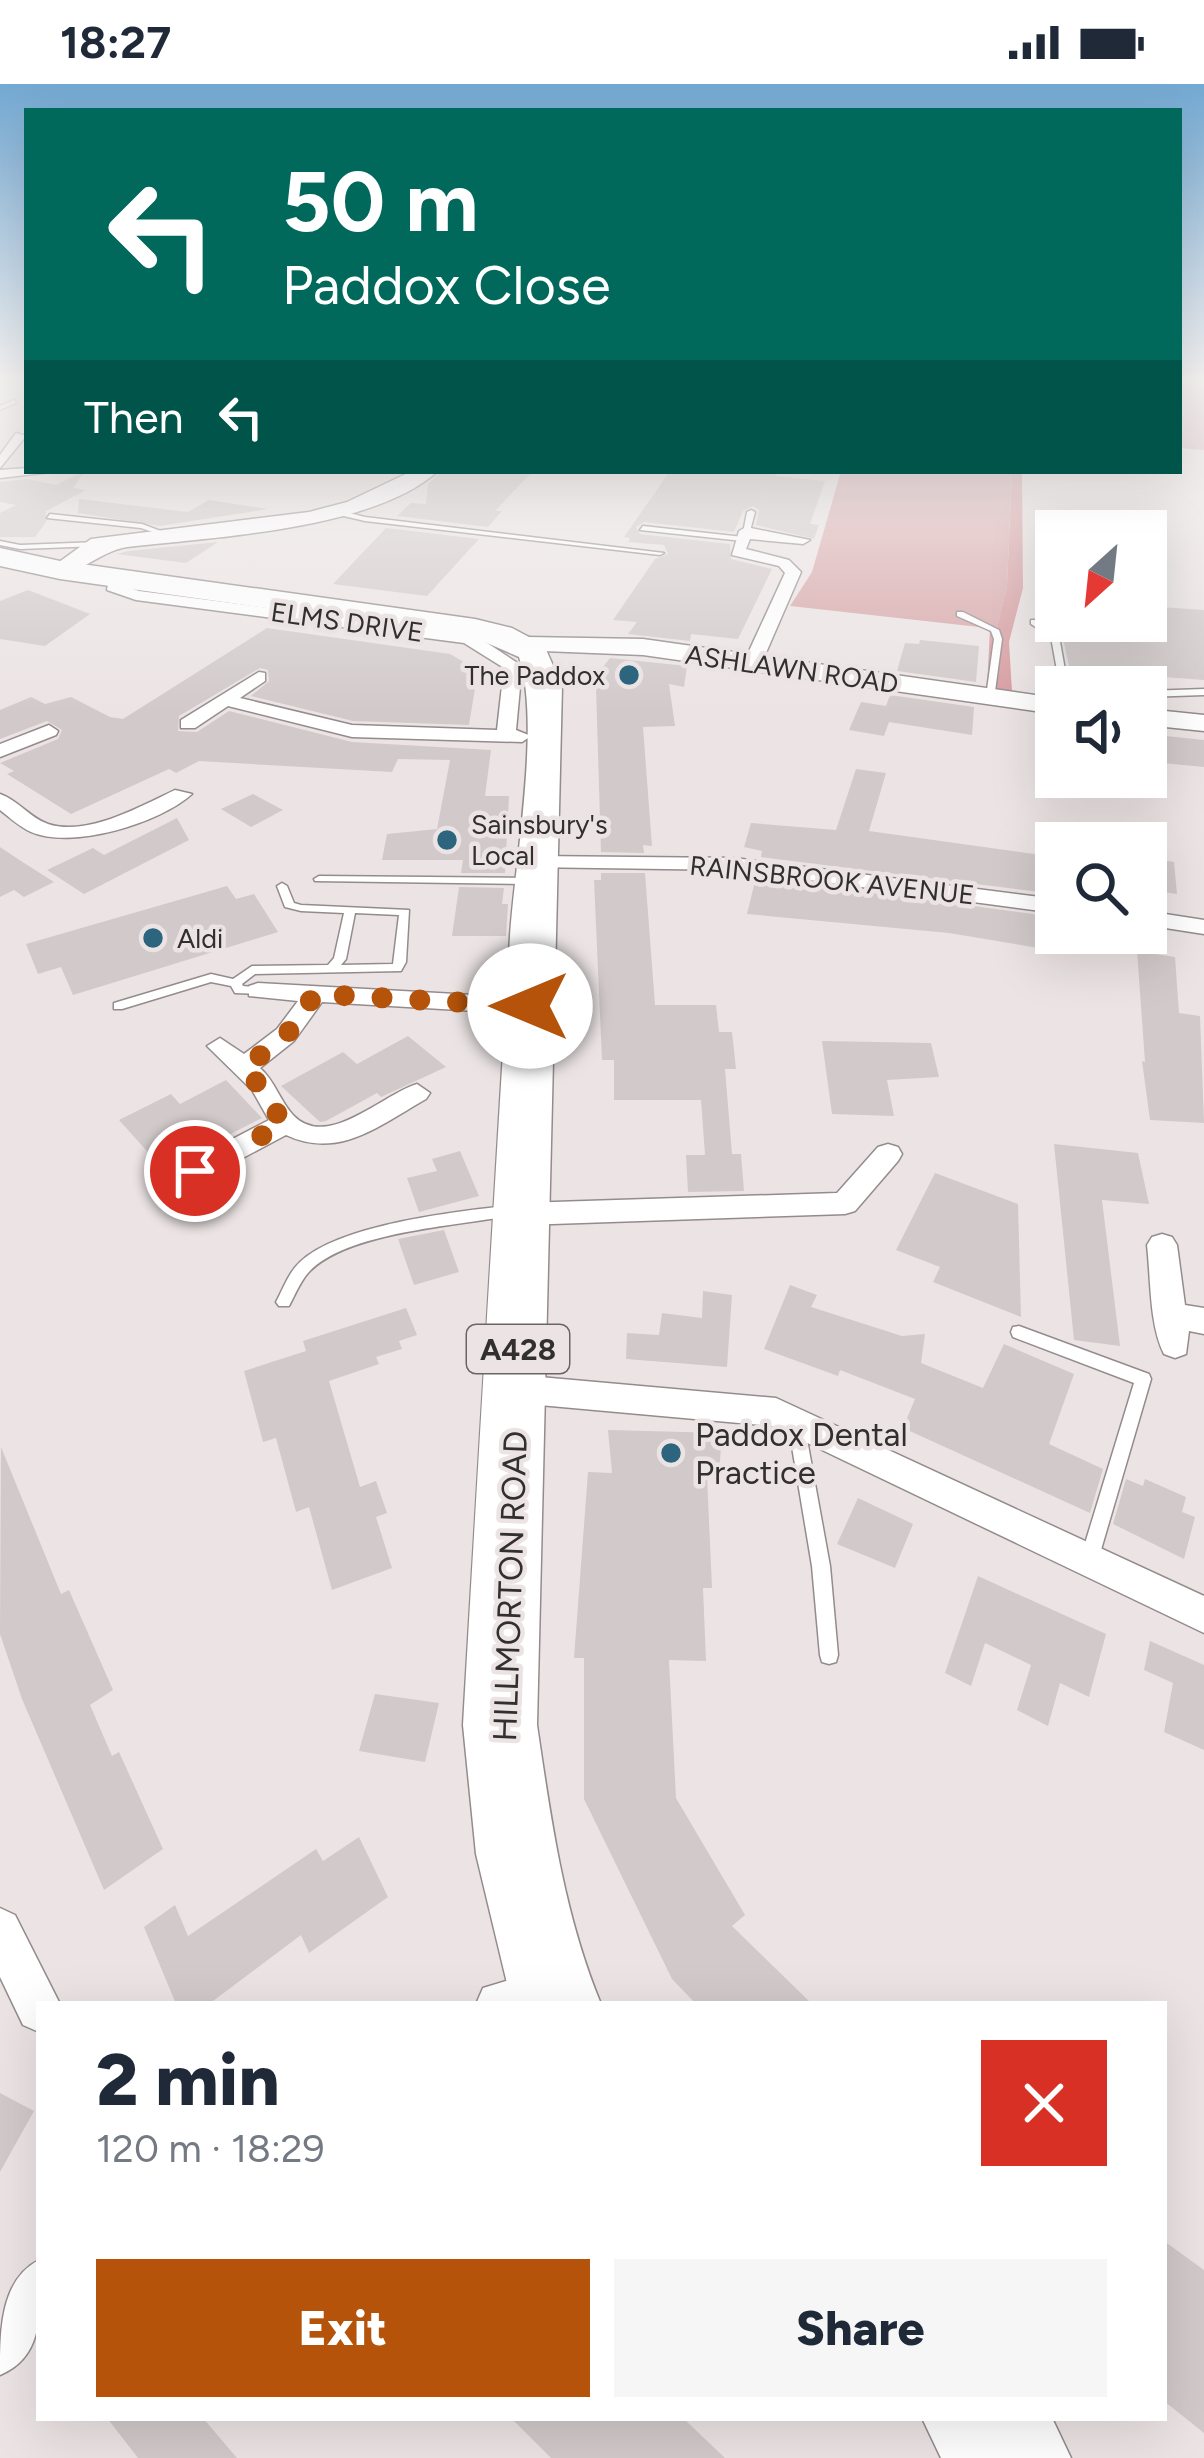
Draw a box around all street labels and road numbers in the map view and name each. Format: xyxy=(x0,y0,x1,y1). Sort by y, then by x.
street label: ELMS DRIVE xyxy=(269,595,425,649)
street label: ASHLAWN ROAD xyxy=(683,638,901,700)
street label: RAINSBROOK AVENUE xyxy=(688,849,976,911)
road number: A428 xyxy=(467,1325,569,1373)
street label: HILLMORTON ROAD xyxy=(485,1430,535,1742)

